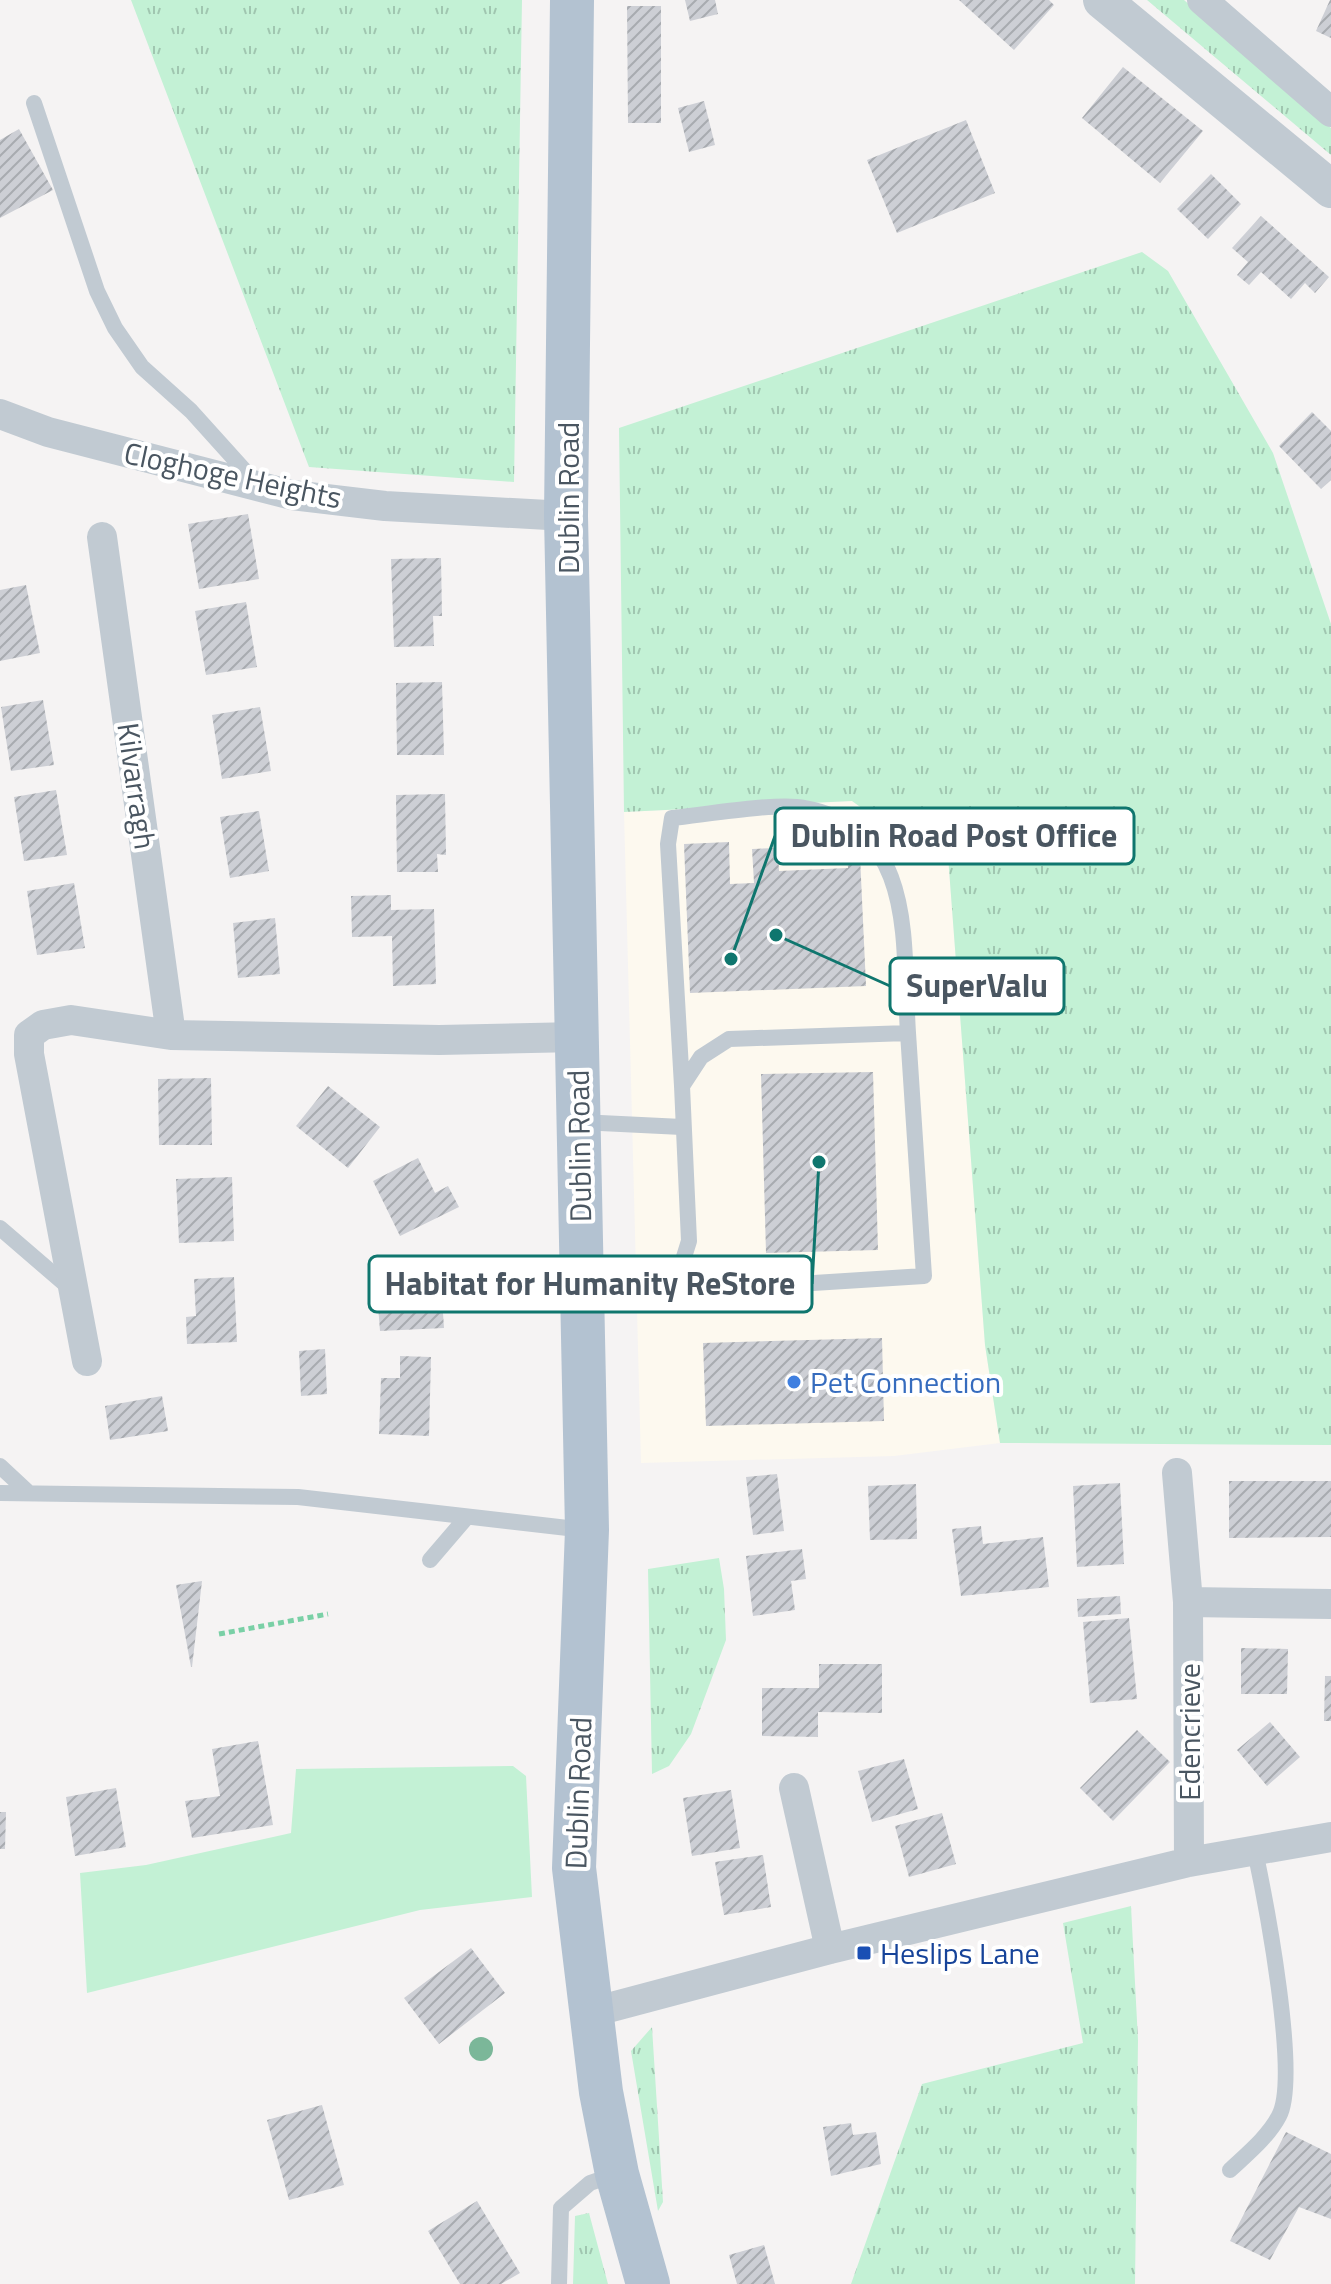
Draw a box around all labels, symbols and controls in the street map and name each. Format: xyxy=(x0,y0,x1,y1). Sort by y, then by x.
street label: Dublin Road xyxy=(545,422,591,574)
street label: Cloghoge Heights xyxy=(120,429,346,521)
street label: Kilvarragh xyxy=(105,720,169,852)
callout: Dublin Road Post Office xyxy=(775,808,1134,864)
text: Dublin Road Post Office xyxy=(791,811,1117,859)
callout: SuperValu xyxy=(890,958,1064,1014)
text: SuperValu xyxy=(906,961,1048,1009)
street label: Dublin Road xyxy=(555,1069,603,1223)
callout: Habitat for Humanity ReStore xyxy=(369,1256,812,1312)
text: Habitat for Humanity ReStore xyxy=(385,1259,795,1307)
place label: Pet Connection xyxy=(810,1359,1001,1405)
marker: Pet Connection xyxy=(785,1373,803,1391)
street label: Edencrieve xyxy=(1166,1663,1212,1801)
street label: Dublin Road xyxy=(552,1716,604,1870)
place label: Heslips Lane xyxy=(880,1930,1040,1976)
marker: Heslips Lane xyxy=(855,1944,873,1962)

